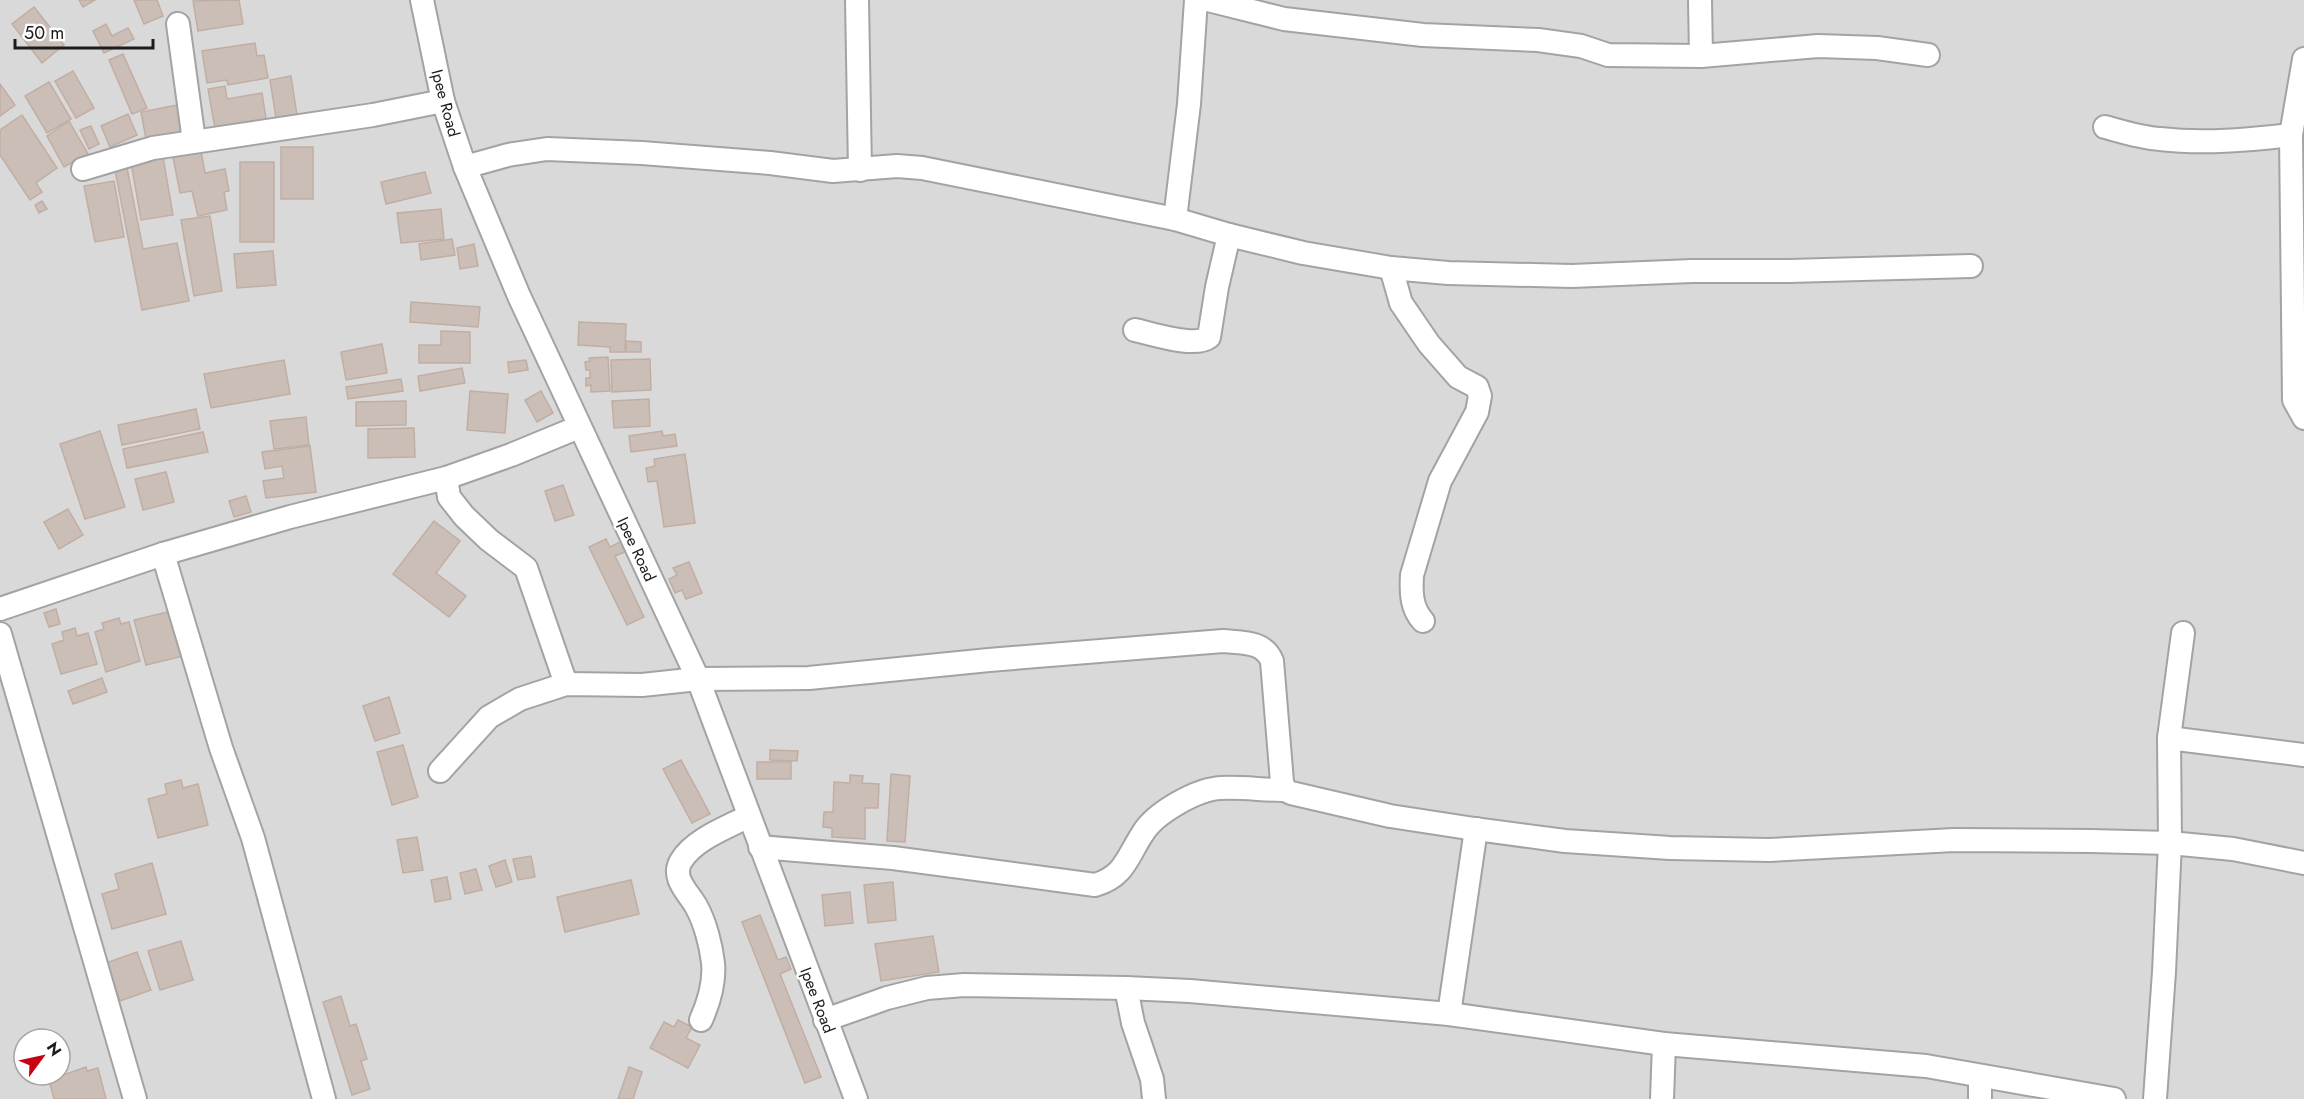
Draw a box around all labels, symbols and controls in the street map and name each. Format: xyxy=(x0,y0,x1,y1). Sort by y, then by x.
scale bar xyxy=(15,12,153,50)
text: 50 m xyxy=(24,20,64,46)
street label: Ipee Road xyxy=(425,67,466,139)
street label: Ipee Road xyxy=(612,513,662,585)
street label: Ipee Road xyxy=(794,964,841,1036)
north arrow xyxy=(12,1027,72,1087)
text: N xyxy=(41,1038,67,1061)

